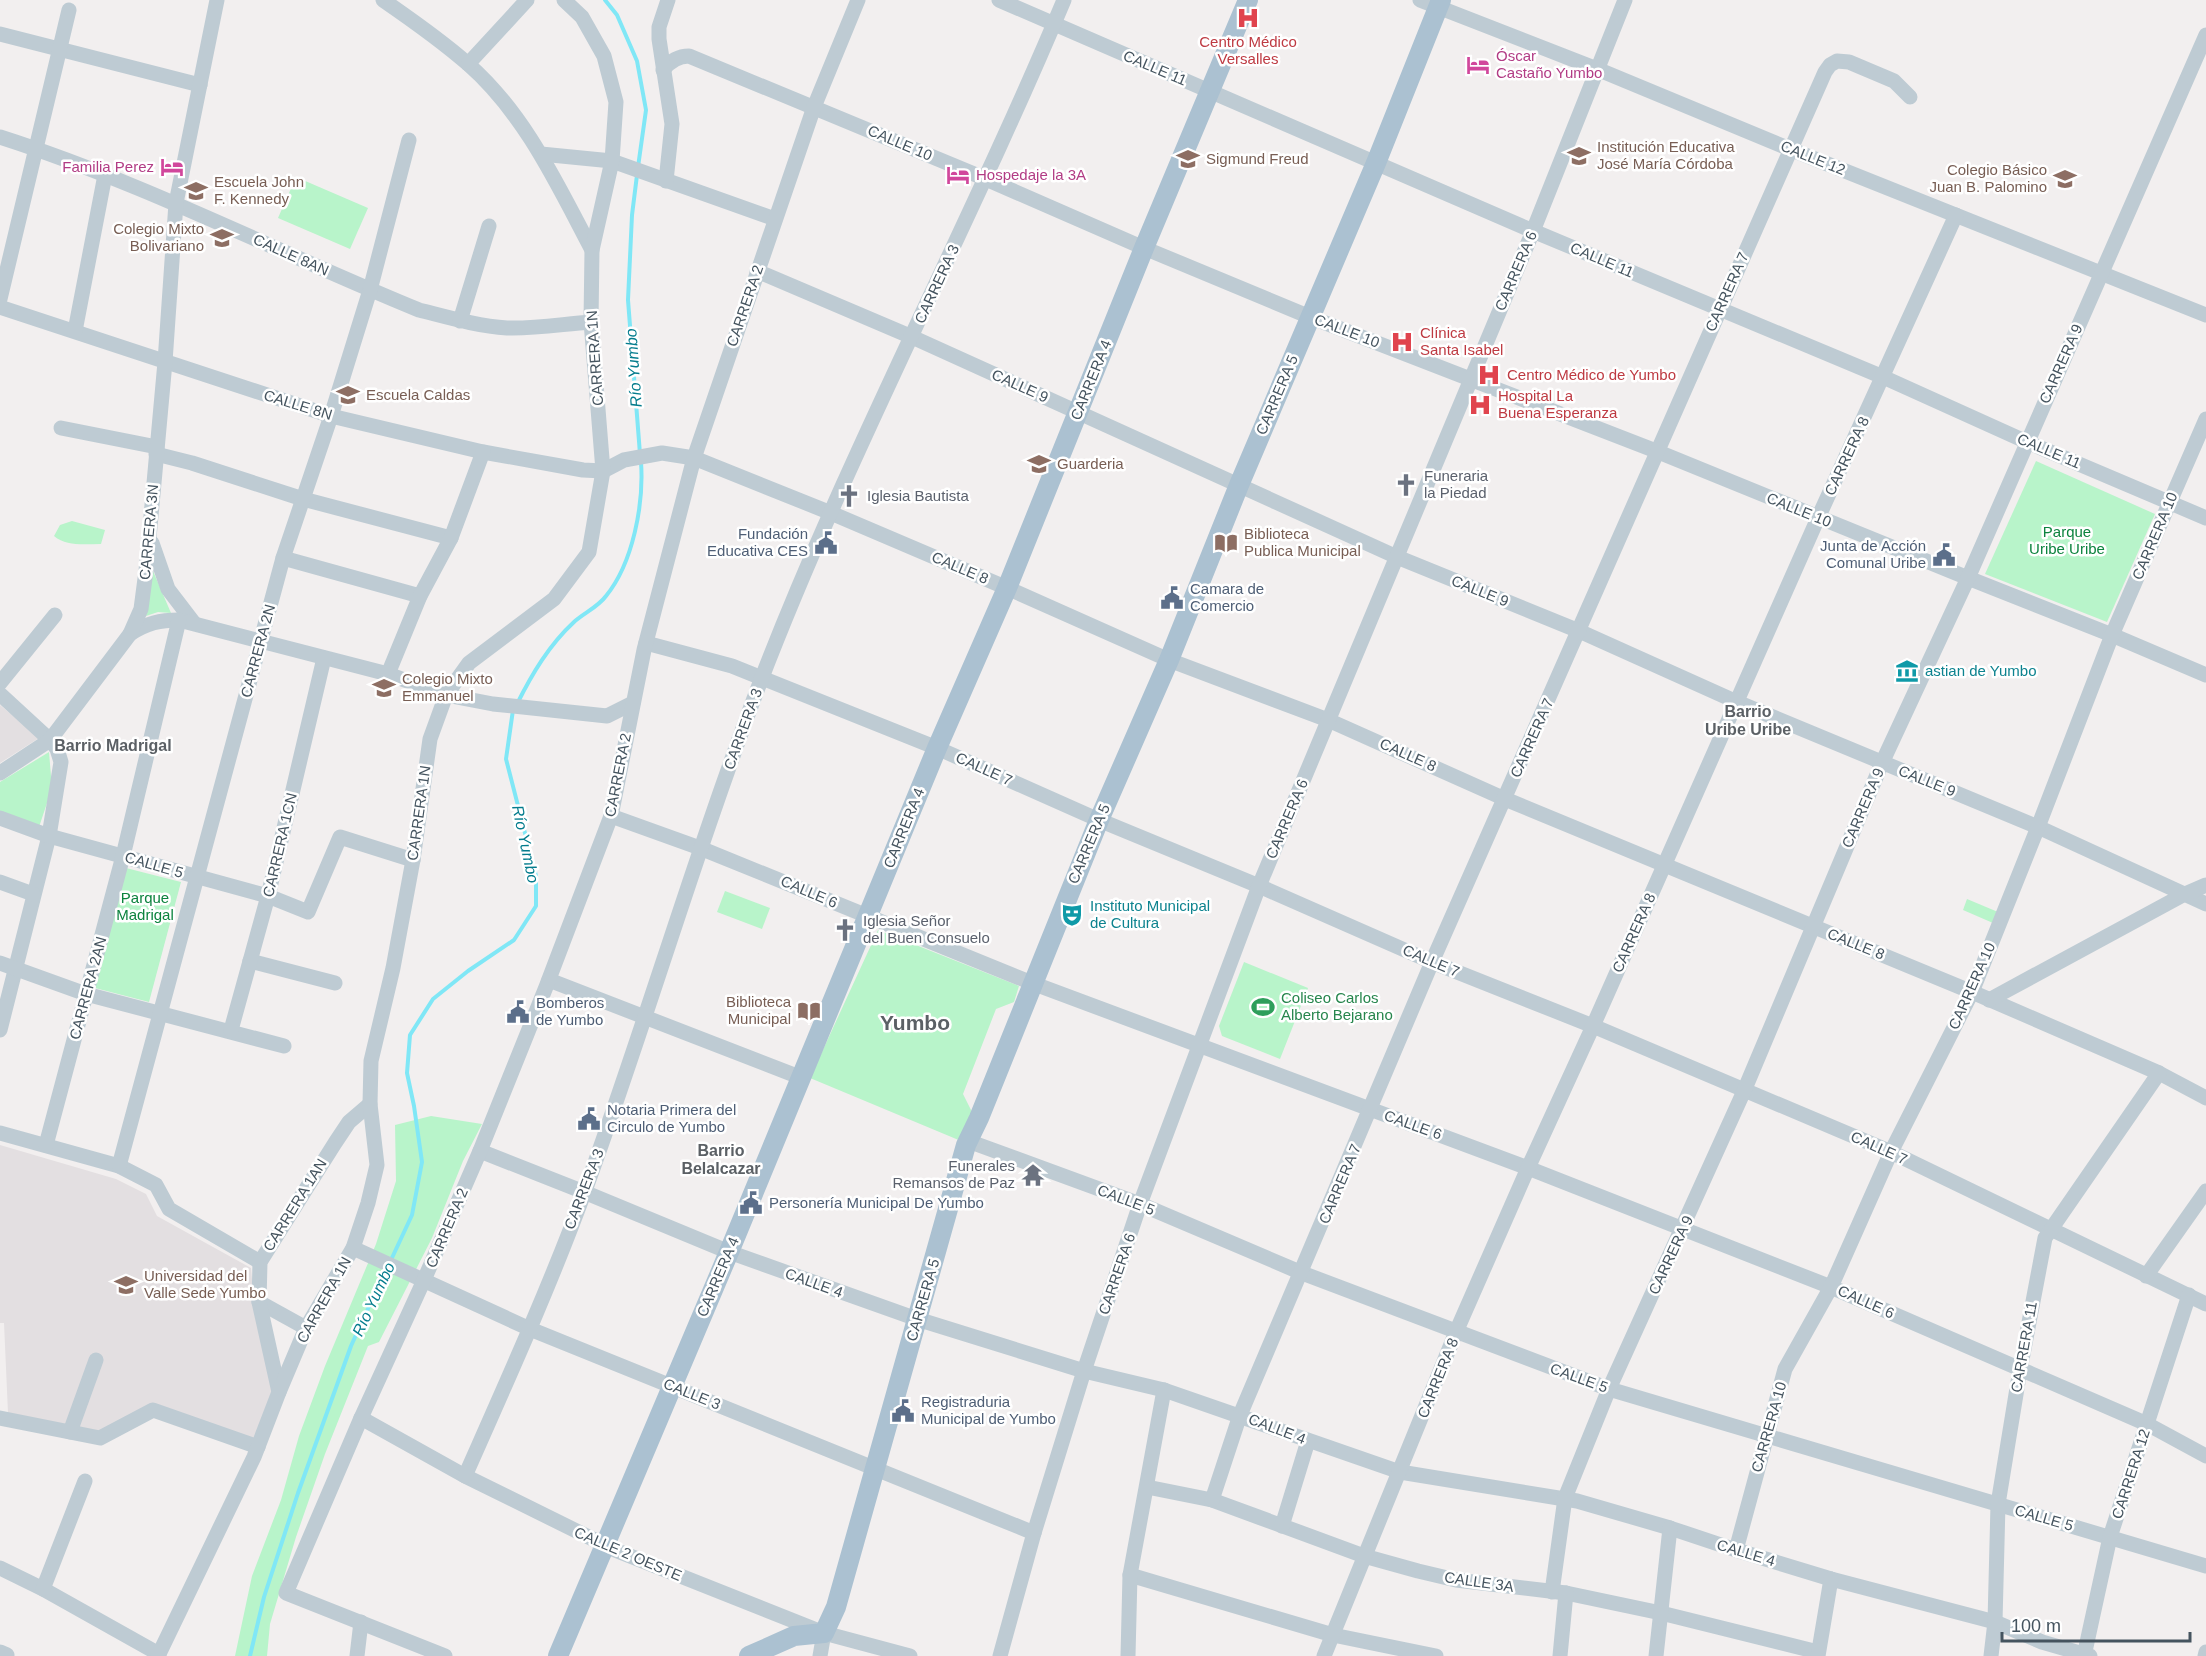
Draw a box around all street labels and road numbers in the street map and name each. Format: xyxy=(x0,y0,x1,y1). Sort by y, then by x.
street label: CALLE 11 xyxy=(1121,47,1189,89)
street label: CALLE 10 xyxy=(865,121,935,164)
street label: CALLE 12 xyxy=(1778,137,1848,178)
street label: CARRERA 6 xyxy=(1491,228,1540,313)
street label: CALLE 8AN xyxy=(251,230,332,279)
street label: CALLE 11 xyxy=(1568,239,1636,281)
street label: CARRERA 3 xyxy=(911,242,962,326)
street label: CARRERA 7 xyxy=(1701,249,1752,334)
street label: CARRERA 2 xyxy=(723,263,766,349)
street label: CARRERA 1N xyxy=(583,310,606,406)
street label: CALLE 10 xyxy=(1312,310,1382,351)
street label: CARRERA 9 xyxy=(2035,321,2086,406)
street label: CARRERA 4 xyxy=(1067,337,1114,422)
street label: CARRERA 5 xyxy=(1252,352,1301,437)
street label: CALLE 9 xyxy=(989,366,1051,406)
street label: CALLE 8N xyxy=(262,386,335,423)
street label: CARRERA 8 xyxy=(1821,414,1872,498)
street label: CALLE 11 xyxy=(2015,430,2083,472)
street label: CARRERA 3N xyxy=(136,483,161,580)
street label: CALLE 10 xyxy=(1764,489,1834,530)
street label: CARRERA 10 xyxy=(2128,490,2181,582)
street label: CALLE 8 xyxy=(929,548,991,587)
street label: CALLE 9 xyxy=(1449,571,1511,610)
street label: CARRERA 2N xyxy=(237,602,278,699)
street label: CARRERA 3 xyxy=(720,686,765,772)
street label: CARRERA 7 xyxy=(1506,695,1557,780)
street label: CARRERA 2 xyxy=(601,732,634,818)
street label: CALLE 8 xyxy=(1377,735,1439,775)
street label: CALLE 7 xyxy=(953,749,1015,789)
street label: CALLE 9 xyxy=(1896,761,1958,800)
street label: CARRERA 1N xyxy=(403,764,434,862)
street label: CARRERA 9 xyxy=(1838,765,1887,850)
street label: CARRERA 6 xyxy=(1262,776,1311,861)
street label: CARRERA 4 xyxy=(880,785,927,870)
street label: CARRERA 1CN xyxy=(259,791,300,899)
street label: CARRERA 5 xyxy=(1064,801,1113,886)
street label: CALLE 5 xyxy=(123,848,185,881)
street label: CALLE 6 xyxy=(778,872,840,911)
street label: CARRERA 8 xyxy=(1608,890,1659,975)
street label: CALLE 8 xyxy=(1825,924,1887,963)
street label: CARRERA 2AN xyxy=(66,935,109,1041)
street label: CARRERA 10 xyxy=(1945,940,1998,1032)
street label: CALLE 7 xyxy=(1400,941,1462,980)
street label: CALLE 6 xyxy=(1382,1106,1444,1143)
street label: CALLE 7 xyxy=(1848,1128,1910,1168)
street label: CARRERA 7 xyxy=(1315,1141,1364,1226)
street label: CARRERA 3 xyxy=(560,1146,607,1232)
street label: CARRERA 1AN xyxy=(259,1155,330,1254)
street label: CALLE 5 xyxy=(1095,1181,1157,1218)
street label: CARRERA 2 xyxy=(422,1185,471,1270)
street label: CARRERA 9 xyxy=(1645,1213,1696,1297)
street label: CARRERA 6 xyxy=(1095,1231,1138,1317)
street label: CARRERA 4 xyxy=(693,1234,742,1319)
street label: CARRERA 1N xyxy=(293,1254,354,1346)
street label: CARRERA 5 xyxy=(903,1257,942,1343)
street label: CALLE 4 xyxy=(783,1264,845,1301)
street label: CALLE 6 xyxy=(1835,1282,1897,1322)
street label: CARRERA 11 xyxy=(2007,1300,2040,1394)
street label: CARRERA 8 xyxy=(1414,1335,1461,1420)
street label: CALLE 5 xyxy=(1548,1359,1610,1396)
street label: CALLE 3 xyxy=(661,1374,723,1413)
street label: CARRERA 10 xyxy=(1747,1380,1790,1474)
street label: CALLE 4 xyxy=(1246,1410,1308,1447)
street label: CARRERA 12 xyxy=(2108,1427,2153,1521)
street label: CALLE 5 xyxy=(2013,1501,2075,1534)
street label: CALLE 2 OESTE xyxy=(572,1523,684,1584)
street label: CALLE 4 xyxy=(1715,1536,1777,1569)
street label: CALLE 3A xyxy=(1443,1568,1515,1595)

